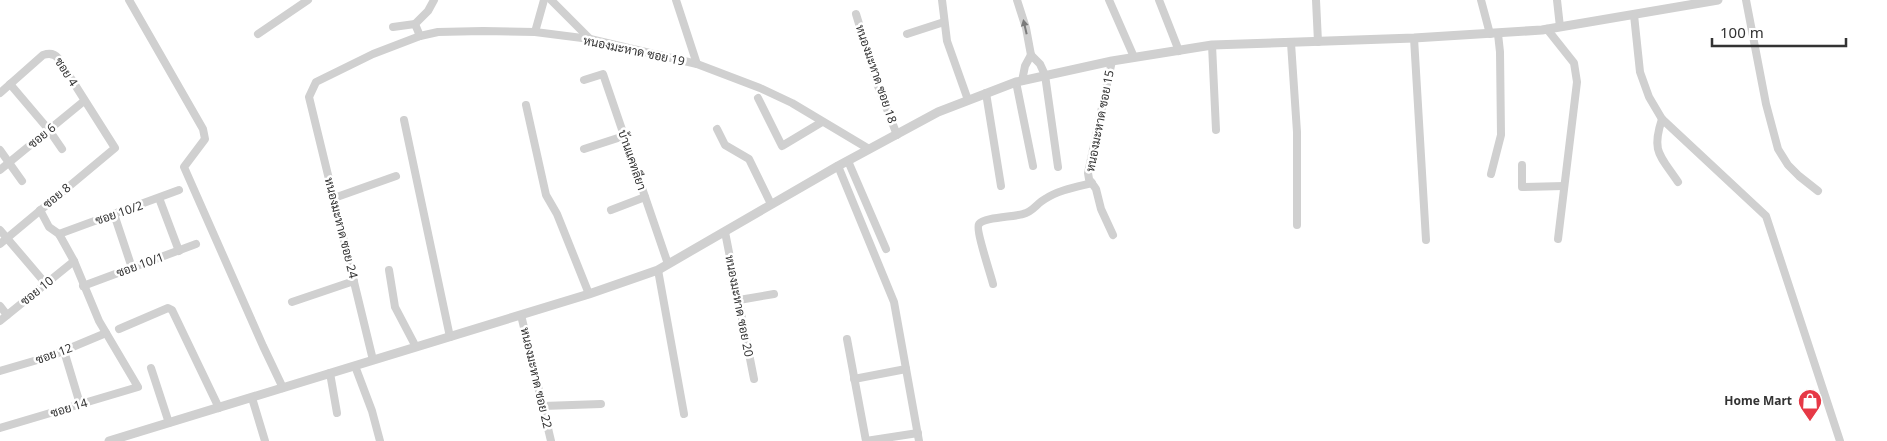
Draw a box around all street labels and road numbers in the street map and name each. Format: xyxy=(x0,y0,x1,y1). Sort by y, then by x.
street label: หนองมะหาด ซอย 18 xyxy=(852,22,901,126)
street label: หนองมะหาด ซอย 19 xyxy=(582,31,687,70)
street label: ซอย 4 xyxy=(51,54,82,90)
street label: หนองมะหาด ซอย 15 xyxy=(1081,68,1118,173)
street label: ซอย 6 xyxy=(24,119,59,152)
street label: บ้านแคทลียา xyxy=(614,127,651,192)
street label: หนองมะหาด ซอย 24 xyxy=(321,176,362,280)
street label: ซอย 8 xyxy=(39,179,74,212)
street label: ซอย 10/2 xyxy=(93,196,145,229)
street label: ซอย 10/1 xyxy=(114,248,166,281)
street label: หนองมะหาด ซอย 20 xyxy=(721,254,758,358)
street label: ซอย 10 xyxy=(17,272,57,309)
street label: หนองมะหาด ซอย 22 xyxy=(517,326,556,430)
street label: ซอย 12 xyxy=(33,339,75,368)
street label: ซอย 14 xyxy=(48,394,90,421)

